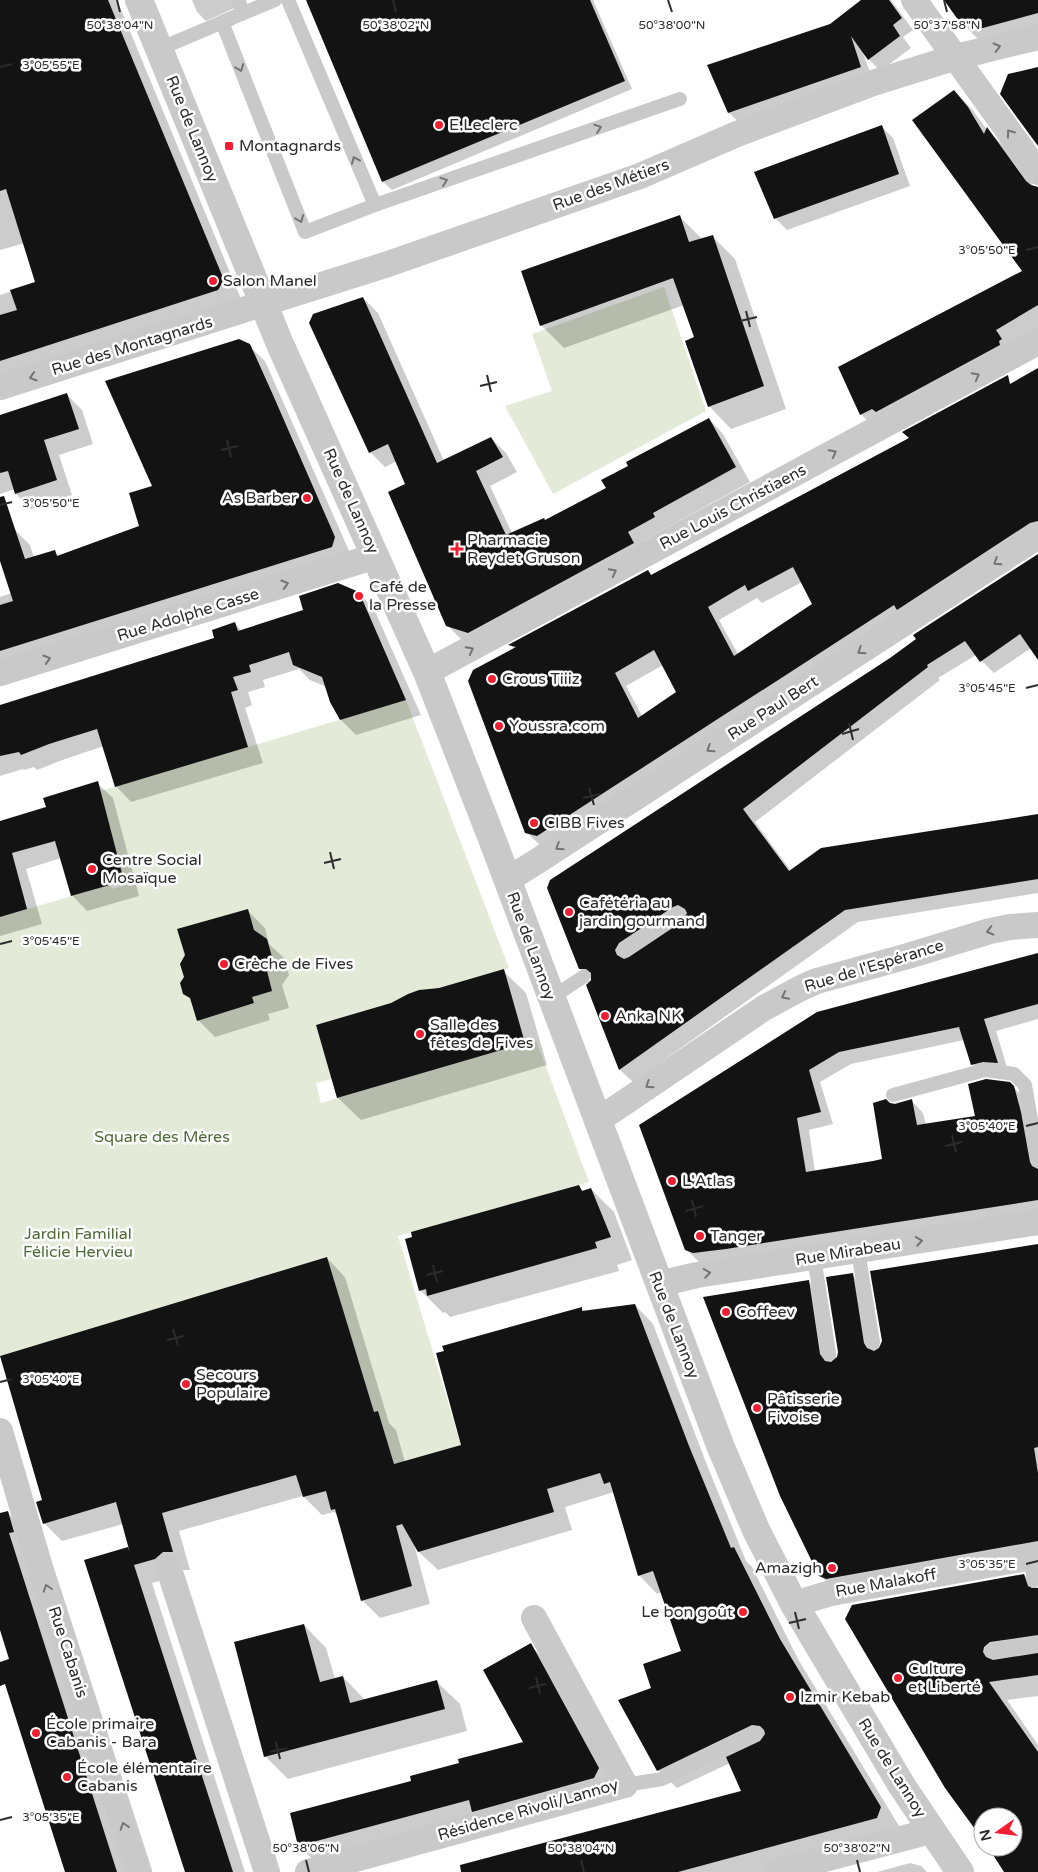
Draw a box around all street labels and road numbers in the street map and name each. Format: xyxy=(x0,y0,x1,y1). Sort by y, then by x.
street label: Rue de Lannoy xyxy=(161,73,223,186)
street label: Rue des Métiers xyxy=(550,155,672,215)
street label: Rue des Montagnards xyxy=(49,312,215,380)
street label: Rue de Lannoy xyxy=(319,445,383,557)
street label: Rue Louis Christiaens xyxy=(656,460,810,554)
street label: Rue Adolphe Casse xyxy=(115,584,261,646)
street label: Rue Paul Bert xyxy=(724,671,822,745)
street label: Rue de Lannoy xyxy=(502,889,560,1003)
street label: Rue de l'Espérance xyxy=(802,935,946,997)
street label: Rue Mirabeau xyxy=(794,1234,902,1270)
street label: Rue de Lannoy xyxy=(644,1268,704,1382)
street label: Rue Malakoff xyxy=(834,1564,939,1602)
street label: Rue Cabanis xyxy=(44,1604,92,1700)
street label: Rue de Lannoy xyxy=(853,1715,931,1822)
street label: Résidence Rivoli/Lannoy xyxy=(435,1774,621,1845)

